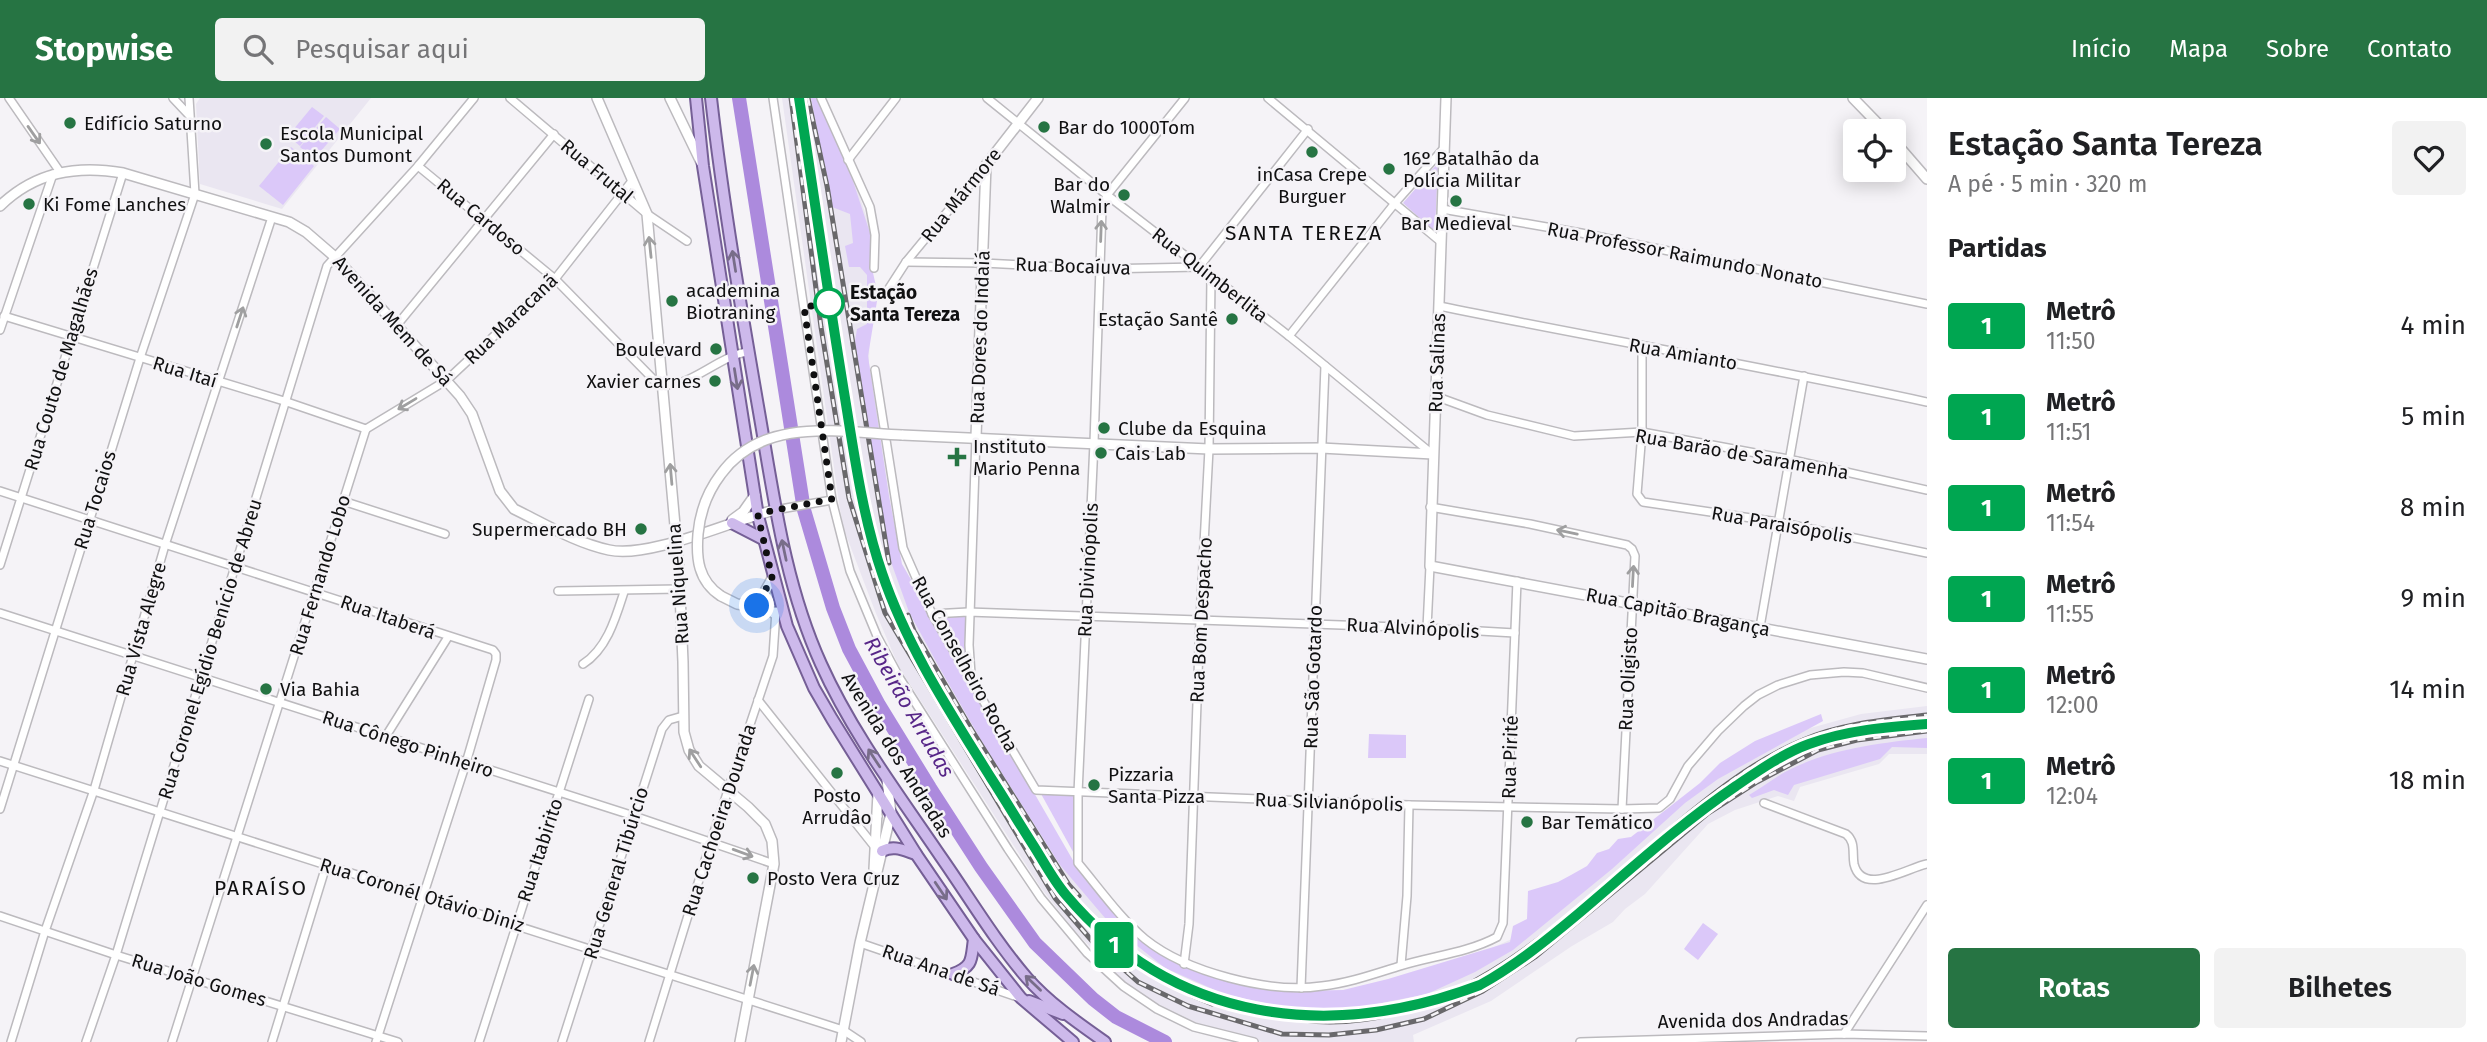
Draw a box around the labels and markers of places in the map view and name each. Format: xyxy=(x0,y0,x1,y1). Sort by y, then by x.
place label: Edifício Saturno xyxy=(84,112,222,135)
marker: Edifício Saturno xyxy=(62,115,78,131)
place label: Bar do 1000Tom xyxy=(1058,116,1195,139)
marker: Bar do 1000Tom xyxy=(1036,119,1052,135)
place label: Escola Municipal Santos Dumont xyxy=(280,122,424,167)
marker: Escola Municipal Santos Dumont xyxy=(258,136,274,152)
marker: inCasa Crepe Burguer xyxy=(1304,144,1320,160)
place label: 16º Batalhão da Polícia Militar xyxy=(1403,147,1540,192)
marker: 16º Batalhão da Polícia Militar xyxy=(1381,161,1397,177)
place label: inCasa Crepe Burguer xyxy=(1257,163,1367,208)
place label: Bar do Walmir xyxy=(1050,173,1111,218)
marker: Bar do Walmir xyxy=(1116,187,1132,203)
place label: Ki Fome Lanches xyxy=(43,193,186,216)
marker: Bar Medieval xyxy=(1448,193,1464,209)
marker: Ki Fome Lanches xyxy=(21,196,37,212)
place label: Bar Medieval xyxy=(1400,212,1512,235)
place label: academina Biotraning xyxy=(686,279,780,324)
place label: Estação Santa Tereza xyxy=(850,281,960,326)
marker: Estação Santa Tereza xyxy=(814,288,844,318)
marker: academina Biotraning xyxy=(664,293,680,309)
place label: Estação Santê xyxy=(1098,308,1218,331)
marker: Estação Santê xyxy=(1224,311,1240,327)
place label: Boulevard xyxy=(615,338,702,361)
marker: Boulevard xyxy=(708,341,724,357)
place label: Xavier carnes xyxy=(586,370,701,393)
marker: Xavier carnes xyxy=(707,373,723,389)
place label: Clube da Esquina xyxy=(1118,417,1267,440)
marker: Clube da Esquina xyxy=(1096,420,1112,436)
place label: Instituto Mario Penna xyxy=(973,435,1080,480)
place label: Cais Lab xyxy=(1115,442,1186,465)
marker: Cais Lab xyxy=(1093,445,1109,461)
marker: Instituto Mario Penna xyxy=(947,447,967,467)
place label: Supermercado BH xyxy=(472,518,627,541)
marker: Supermercado BH xyxy=(633,521,649,537)
place label: Via Bahia xyxy=(280,678,360,701)
marker: Via Bahia xyxy=(258,681,274,697)
place label: Pizzaria Santa Pizza xyxy=(1108,763,1205,808)
marker: Posto Arrudâo xyxy=(829,765,845,781)
marker: Pizzaria Santa Pizza xyxy=(1086,777,1102,793)
place label: Posto Arrudâo xyxy=(802,784,872,829)
place label: Bar Temático xyxy=(1541,811,1653,834)
marker: Bar Temático xyxy=(1519,814,1535,830)
place label: Posto Vera Cruz xyxy=(767,867,900,890)
marker: Posto Vera Cruz xyxy=(745,870,761,886)

